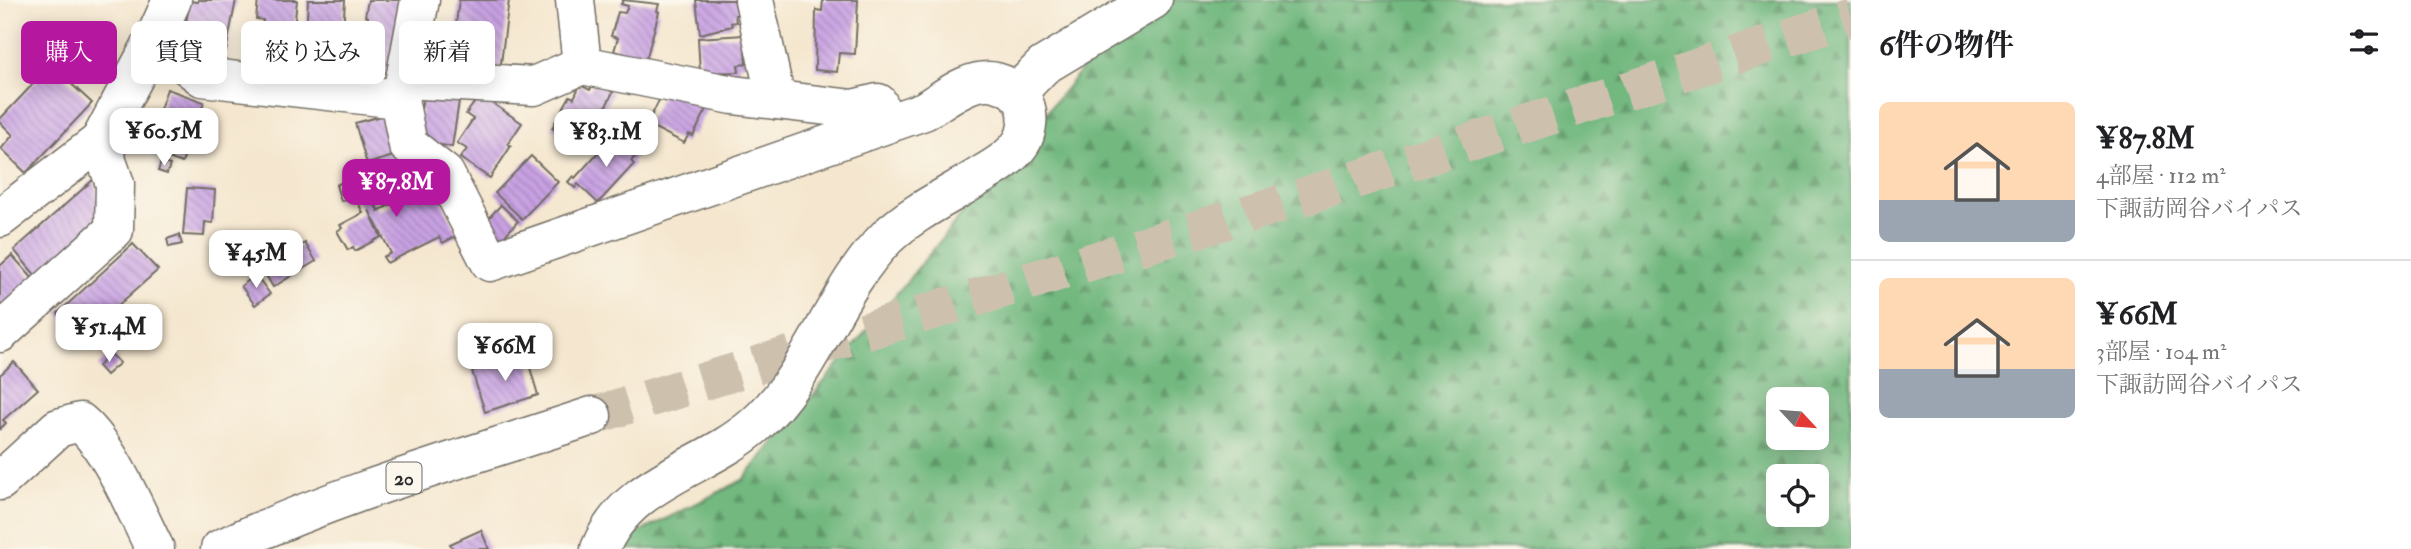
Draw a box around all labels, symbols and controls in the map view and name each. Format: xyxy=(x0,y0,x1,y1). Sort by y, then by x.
chip: 購入 xyxy=(21,21,117,84)
chip: 賃貸 xyxy=(131,21,227,84)
chip: 絞り込み xyxy=(241,21,385,84)
chip: 新着 xyxy=(399,21,495,84)
icon: filters xyxy=(2345,23,2383,61)
text: 6件の物件 xyxy=(1879,27,2014,64)
pin: ¥60.5M xyxy=(107,108,221,168)
pin: ¥83.1M xyxy=(549,110,663,169)
text: ¥60.5M xyxy=(125,116,203,145)
text: ¥83.1M xyxy=(570,117,642,146)
text: ¥87.8M xyxy=(2096,120,2195,157)
icon: home xyxy=(1935,130,2019,214)
pin: ¥87.8M xyxy=(339,160,453,219)
text: 4部屋 · 112 m² xyxy=(2096,161,2226,190)
text: ¥87.8M xyxy=(358,167,434,196)
text: 下諏訪岡谷バイパス xyxy=(2096,194,2303,223)
pin: ¥45M xyxy=(215,230,297,290)
text: ¥45M xyxy=(225,238,287,267)
text: ¥66M xyxy=(2096,296,2178,333)
pin: ¥51.4M xyxy=(52,304,166,364)
icon: home xyxy=(1935,306,2019,390)
text: ¥51.4M xyxy=(71,312,147,341)
pin: ¥66M xyxy=(464,324,546,383)
text: ¥66M xyxy=(474,331,536,360)
text: 3部屋 · 104 m² xyxy=(2096,337,2226,366)
text: 下諏訪岡谷バイパス xyxy=(2096,370,2303,399)
north arrow xyxy=(1766,387,1829,450)
map controls xyxy=(1766,387,1829,527)
road number: 20 xyxy=(386,463,422,494)
button: locate xyxy=(1766,464,1829,527)

